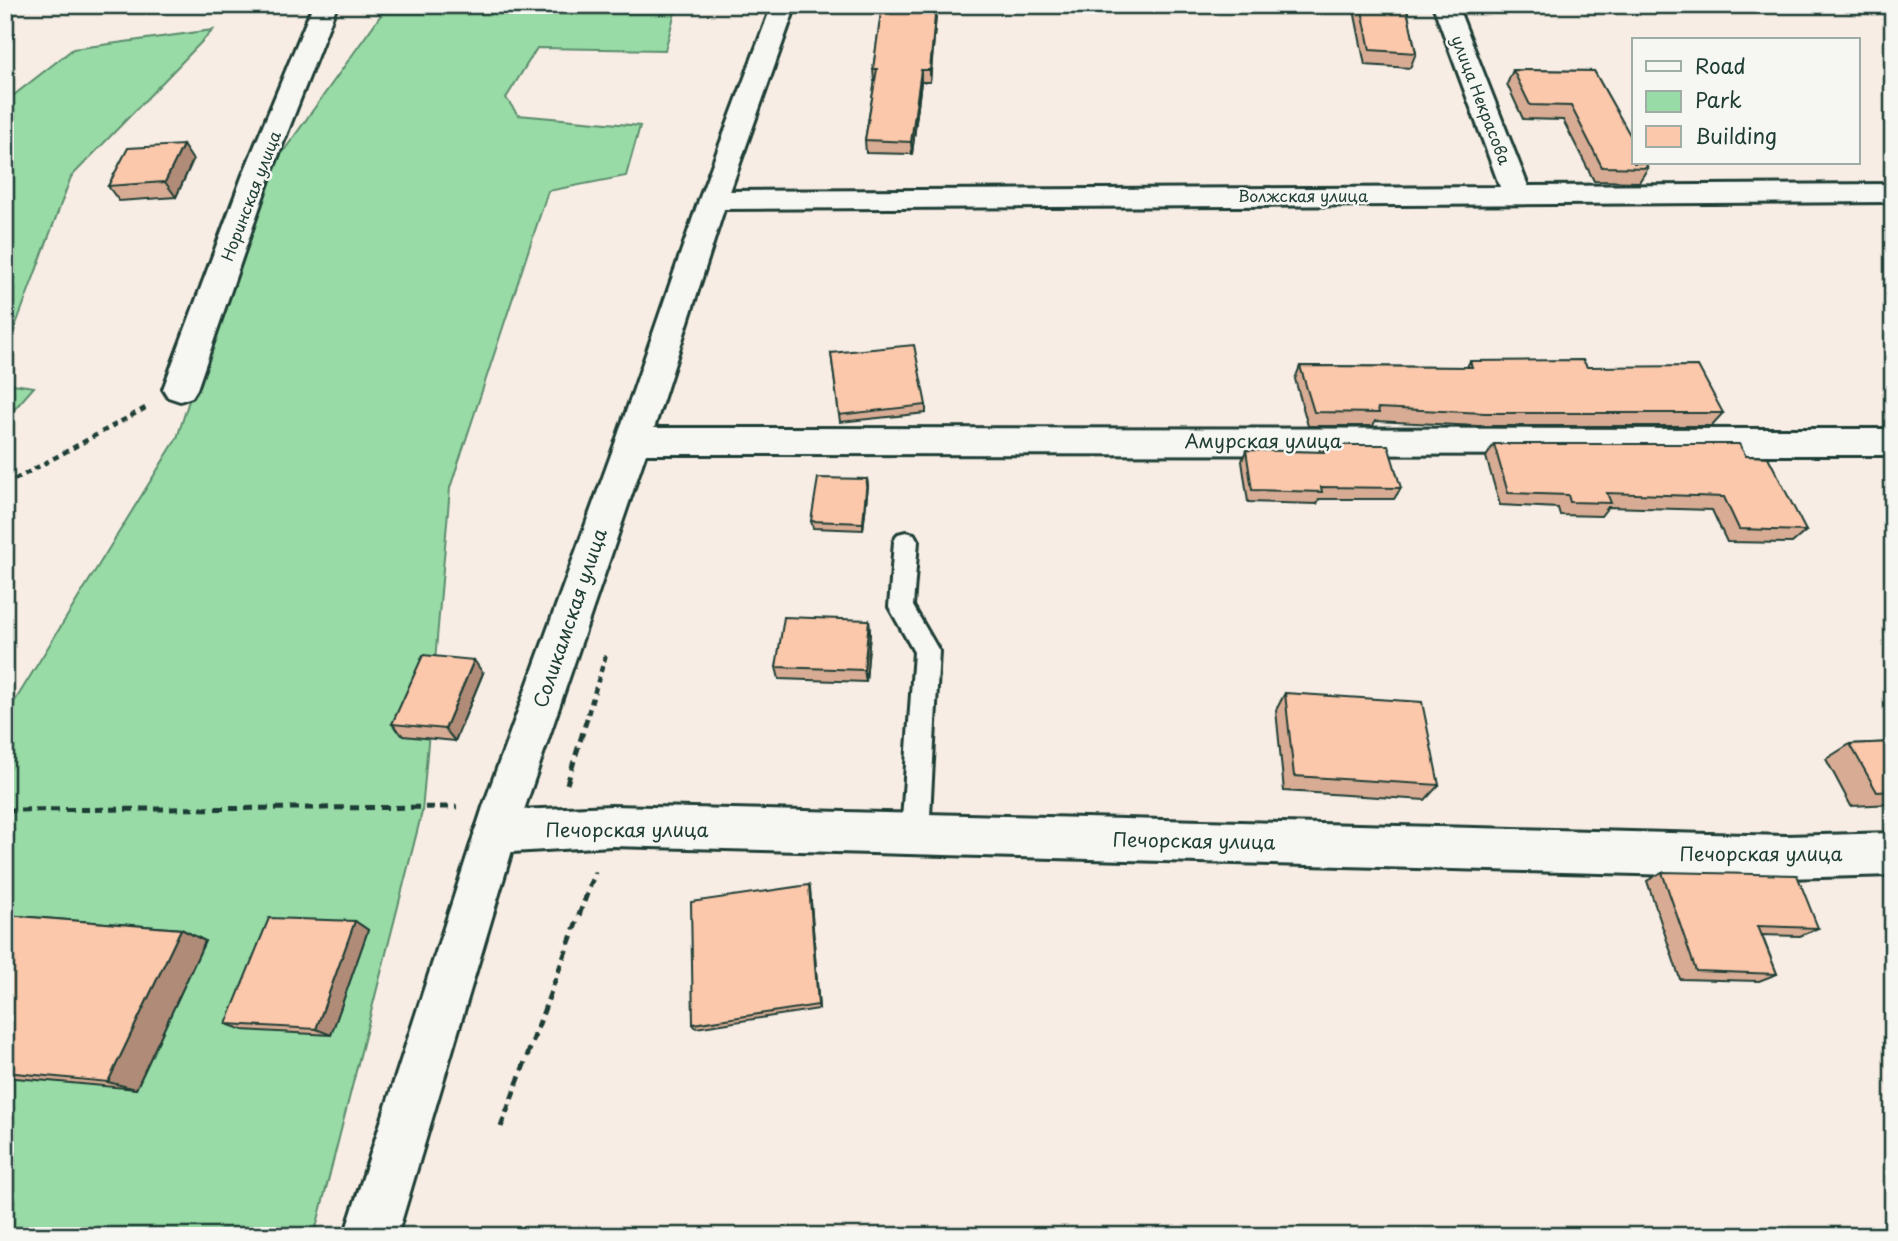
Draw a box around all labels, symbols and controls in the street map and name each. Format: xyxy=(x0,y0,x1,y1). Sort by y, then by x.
street label: улица Некрасова xyxy=(1446,31,1518,168)
legend xyxy=(1632,38,1860,164)
text: Road xyxy=(1695,49,1746,81)
text: Park xyxy=(1695,83,1742,115)
text: Building xyxy=(1695,119,1777,151)
street label: Норинская улица xyxy=(214,127,286,264)
street label: Волжская улица xyxy=(1238,183,1368,207)
street label: Амурская улица xyxy=(1184,426,1342,454)
street label: Соликамская улица xyxy=(525,524,613,711)
street label: Печорская улица xyxy=(546,815,708,843)
street label: Печорская улица xyxy=(1112,825,1276,855)
street label: Печорская улица xyxy=(1680,839,1842,867)

